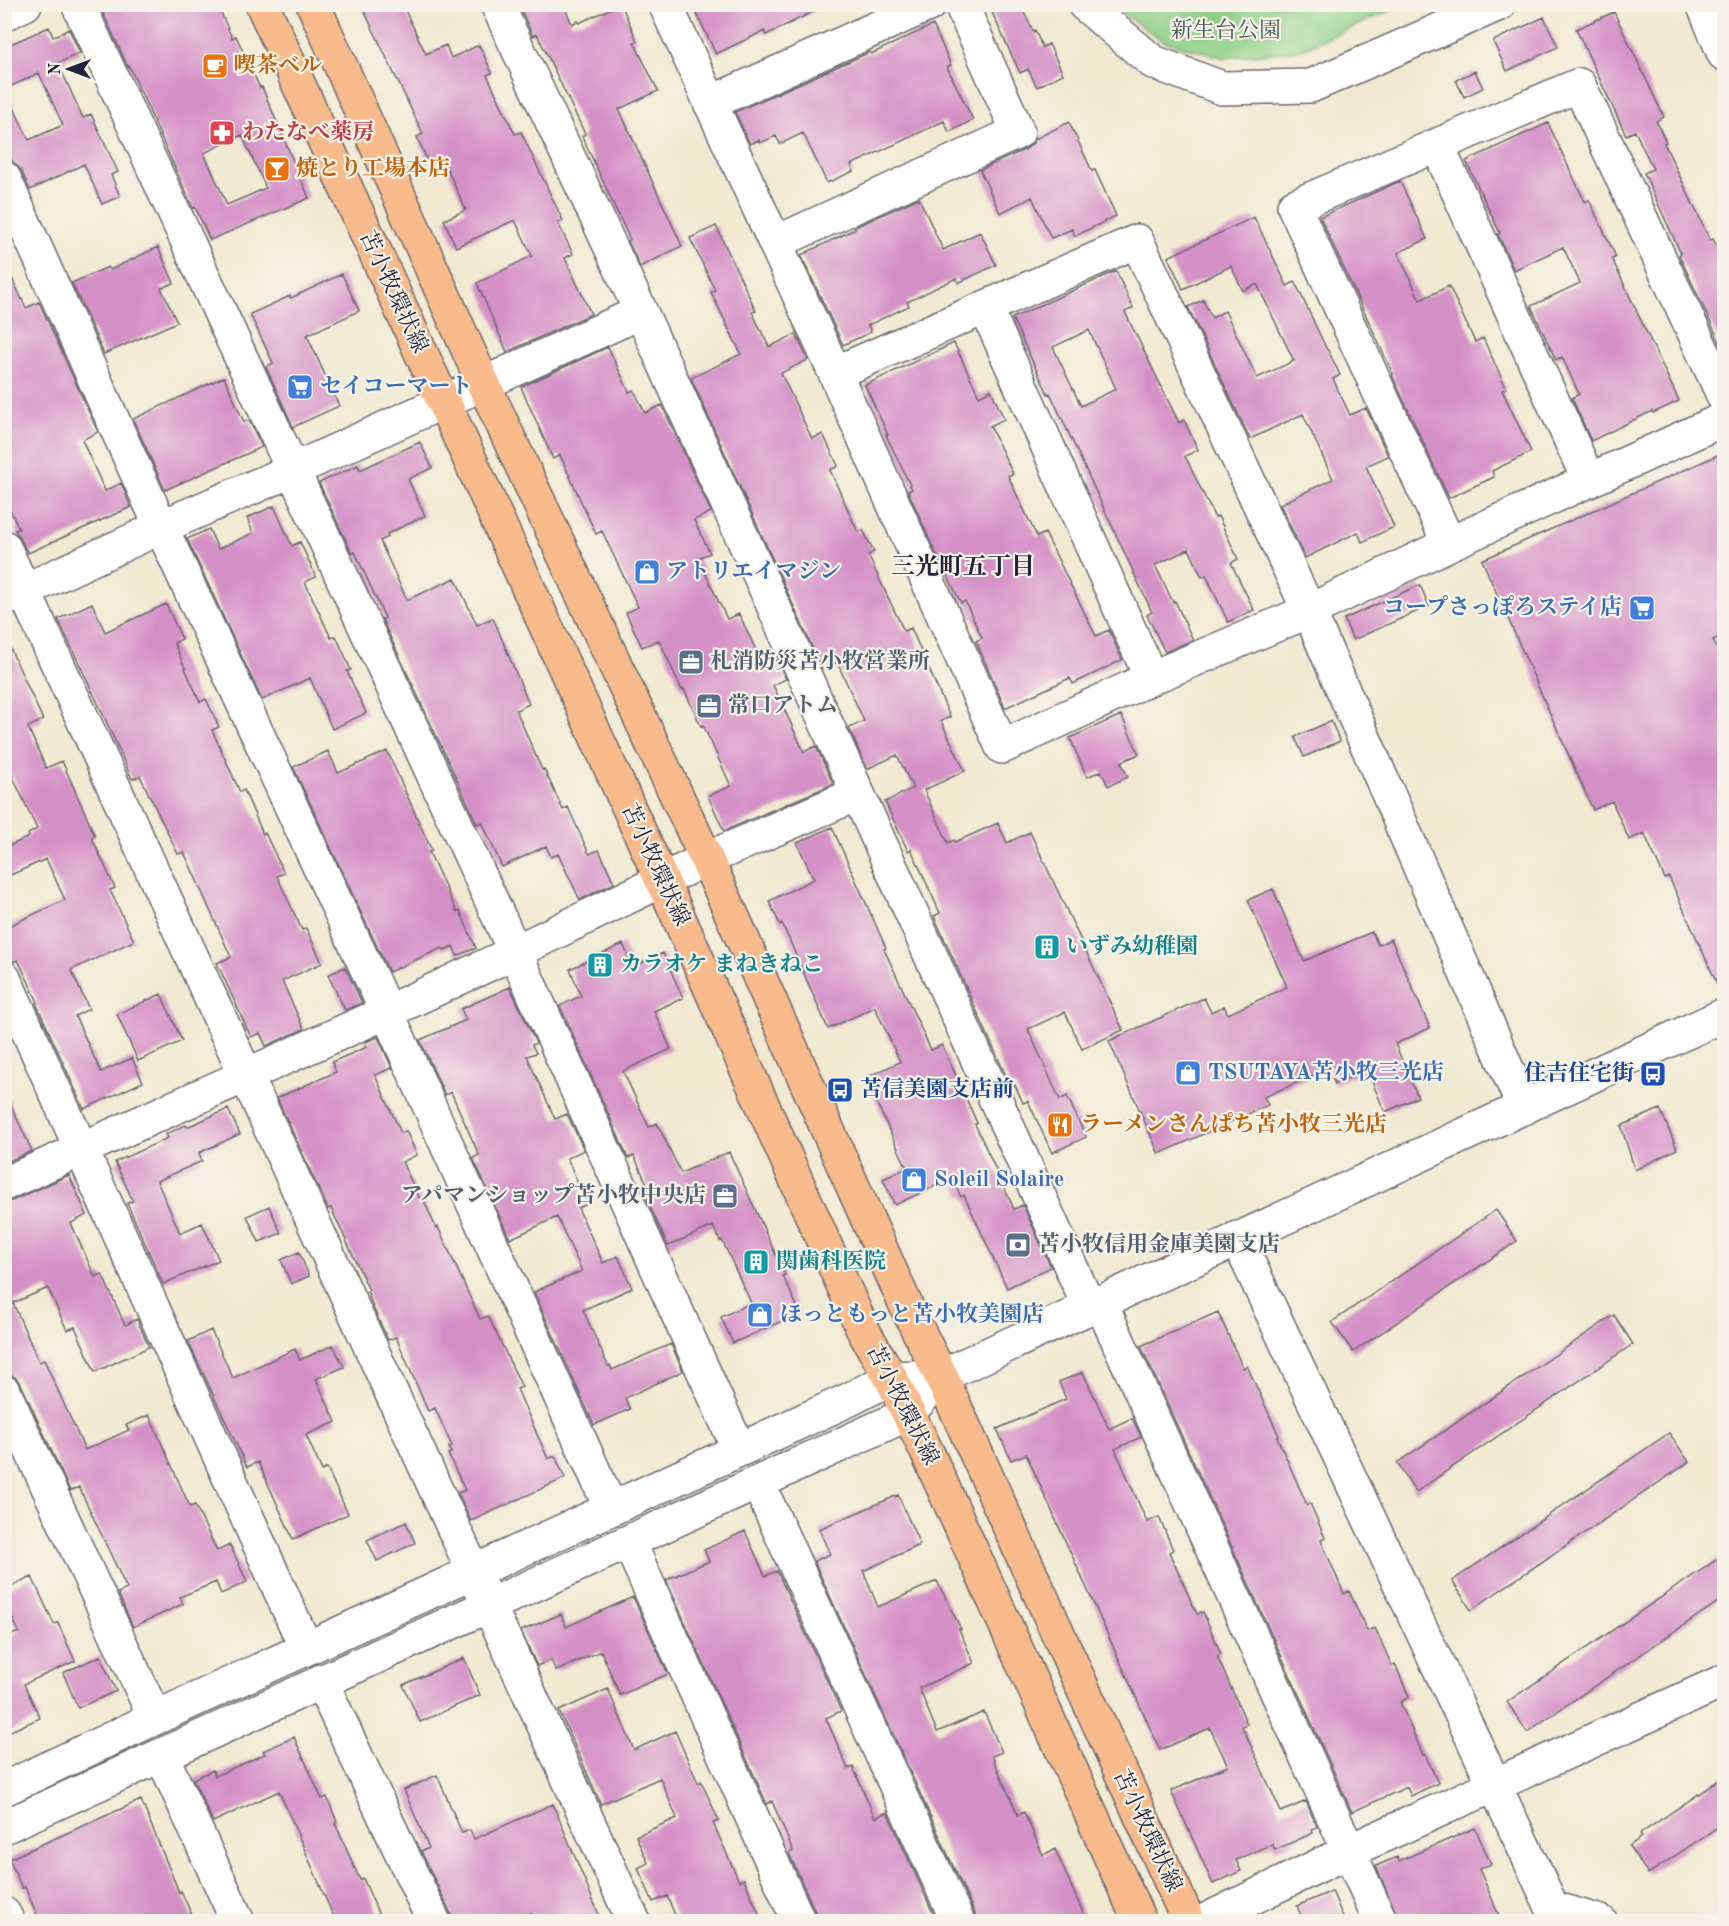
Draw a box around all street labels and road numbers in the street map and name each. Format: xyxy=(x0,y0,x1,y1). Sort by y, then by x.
street label: 苫小牧環状線 xyxy=(355,227,433,356)
street label: 苫小牧環状線 xyxy=(617,800,695,929)
street label: 苫小牧環状線 xyxy=(862,1340,944,1469)
street label: 苫小牧環状線 xyxy=(1109,1766,1187,1895)

